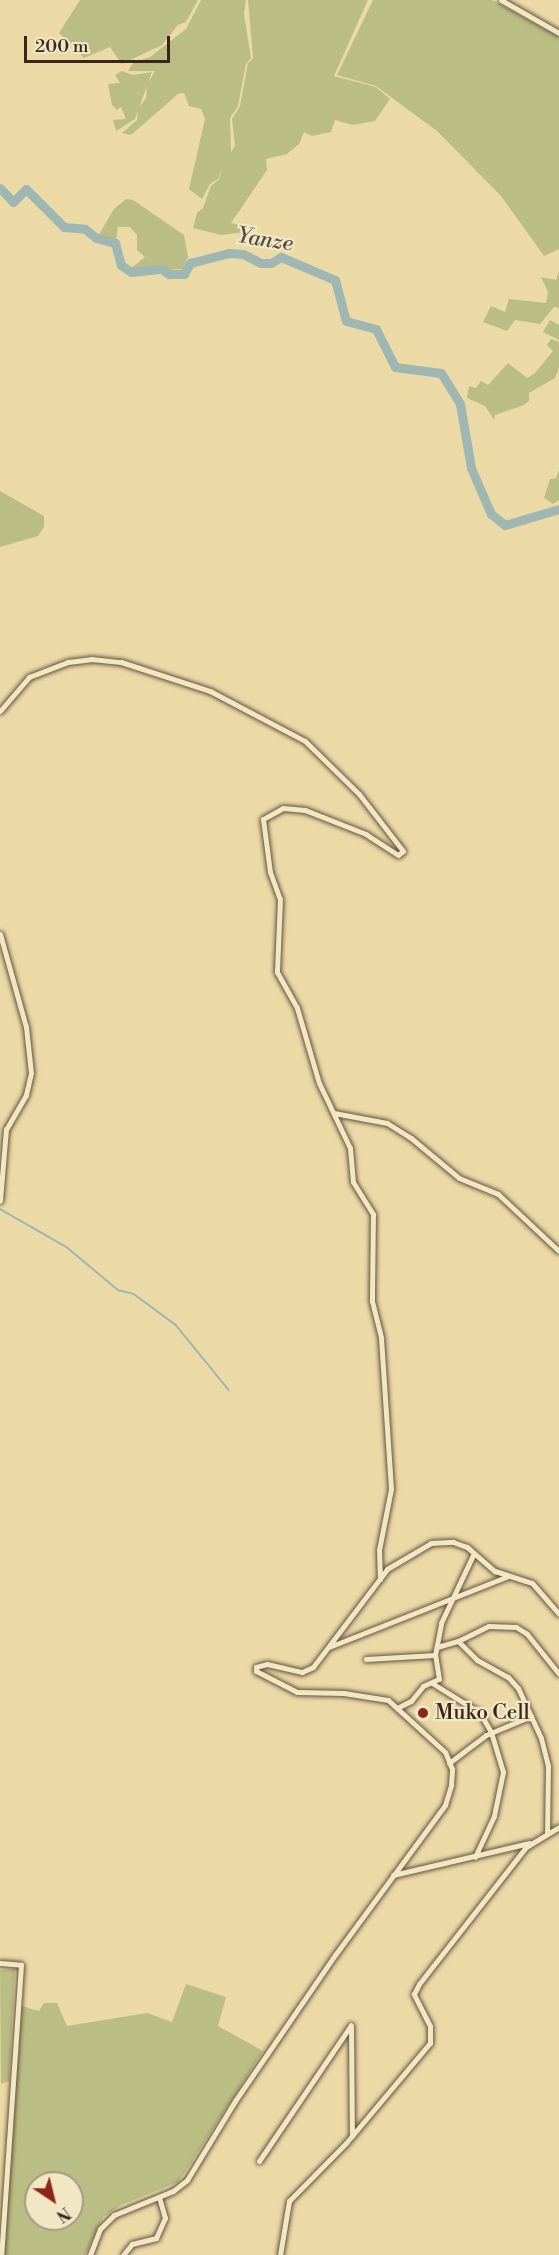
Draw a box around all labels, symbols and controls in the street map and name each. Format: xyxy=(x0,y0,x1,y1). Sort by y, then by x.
scale bar xyxy=(27,24,172,62)
text: 200 m xyxy=(35,35,89,58)
water label: Yanze xyxy=(235,223,295,257)
place label: Muko Cell xyxy=(435,1700,530,1726)
marker: Muko Cell xyxy=(416,1706,430,1720)
north arrow xyxy=(24,2171,84,2231)
text: N xyxy=(52,2202,74,2226)

